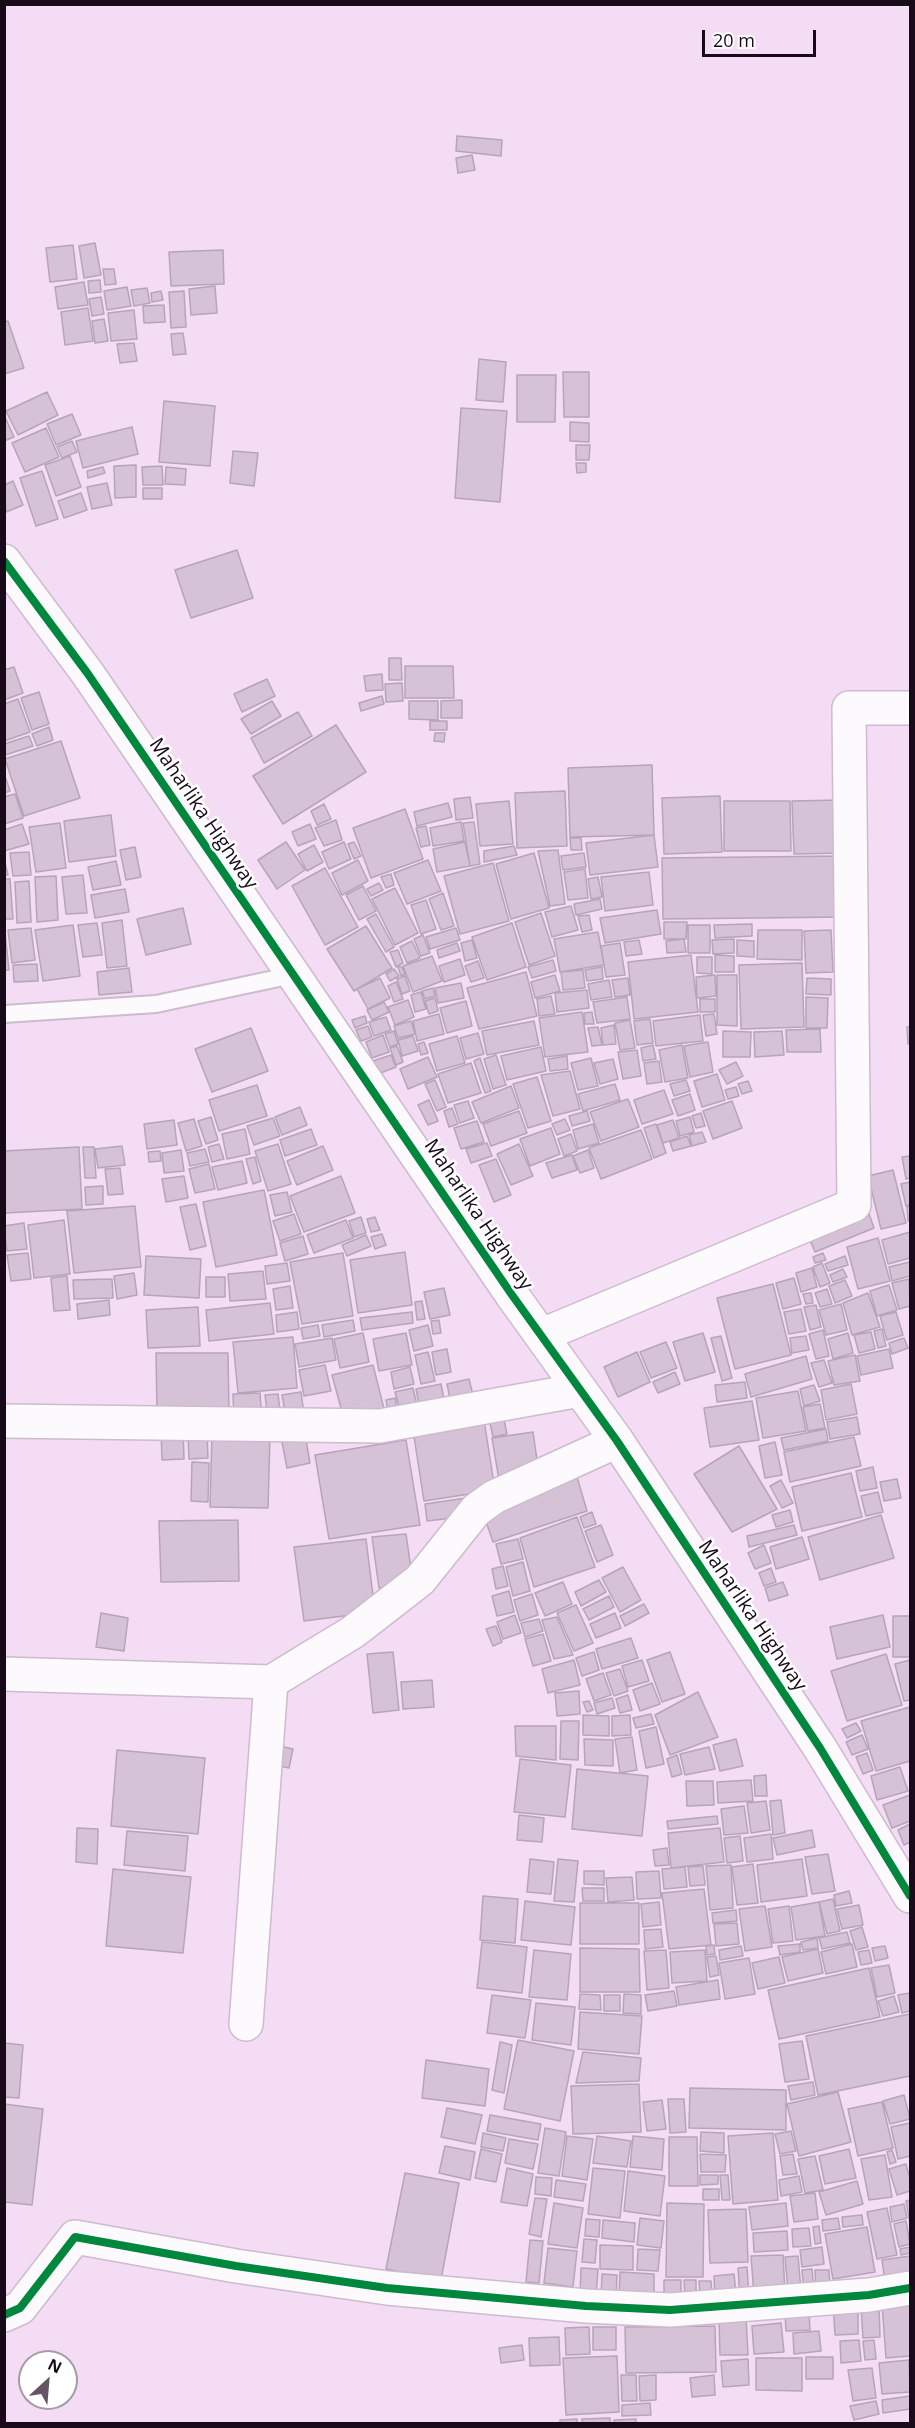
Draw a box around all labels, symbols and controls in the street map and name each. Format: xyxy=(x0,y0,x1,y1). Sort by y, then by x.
scale bar xyxy=(705,18,819,56)
text: 20 m xyxy=(713,28,755,52)
street label: Maharlika Highway xyxy=(144,734,262,894)
street label: Maharlika Highway xyxy=(419,1135,537,1295)
street label: Maharlika Highway xyxy=(693,1536,811,1696)
north arrow xyxy=(18,2350,78,2410)
text: N xyxy=(44,2353,66,2378)

